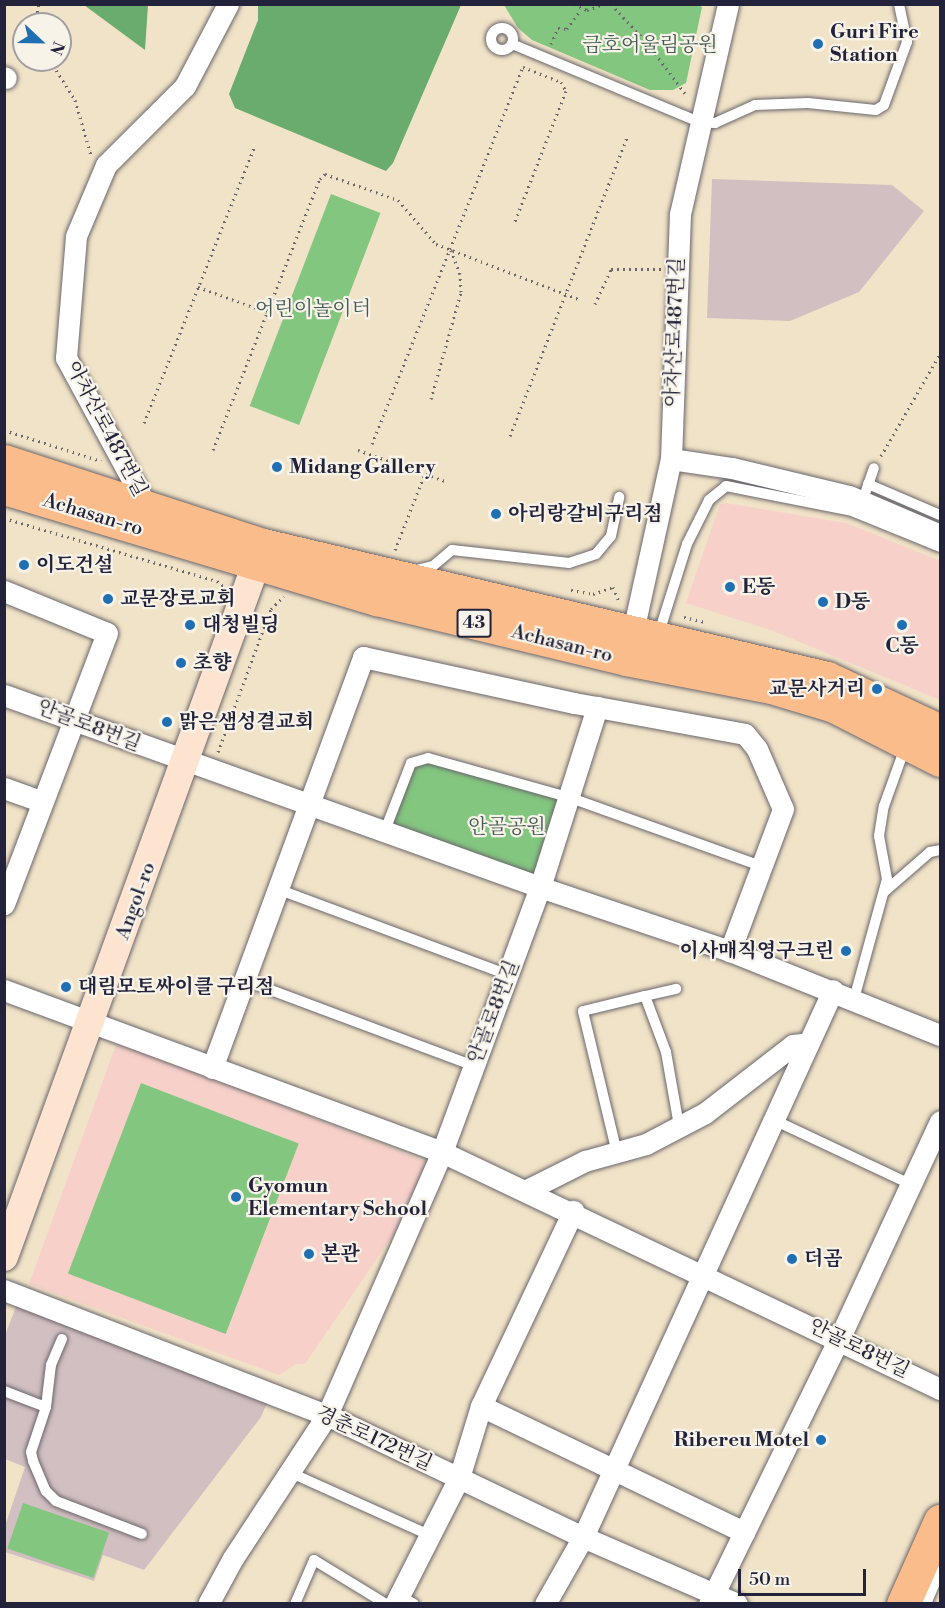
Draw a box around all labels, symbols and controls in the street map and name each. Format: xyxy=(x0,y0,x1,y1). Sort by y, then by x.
north arrow xyxy=(12,12,72,72)
place label: Guri Fire Station xyxy=(830,20,919,67)
park label: 금호어울림공원 xyxy=(582,33,718,57)
marker: Guri Fire Station xyxy=(811,37,825,51)
text: N xyxy=(45,38,68,58)
street label: 아차산로487번길 xyxy=(660,257,690,407)
park label: 어린이놀이터 xyxy=(255,297,371,321)
street label: 아차산로487번길 xyxy=(60,357,152,501)
place label: Midang Gallery xyxy=(289,455,435,479)
marker: Midang Gallery xyxy=(270,460,284,474)
street label: Achasan-ro xyxy=(40,488,146,542)
place label: 아리랑갈비구리점 xyxy=(508,502,663,526)
marker: 아리랑갈비구리점 xyxy=(489,507,503,521)
place label: 이도건설 xyxy=(36,553,113,577)
marker: 이도건설 xyxy=(17,558,31,572)
place label: E동 xyxy=(742,575,775,599)
marker: E동 xyxy=(723,580,737,594)
place label: 교문장로교회 xyxy=(120,587,236,611)
place label: D동 xyxy=(835,590,870,614)
marker: 교문장로교회 xyxy=(101,592,115,606)
marker: D동 xyxy=(816,595,830,609)
road number: 43 xyxy=(456,608,492,638)
place label: 대청빌딩 xyxy=(202,613,279,637)
marker: 대청빌딩 xyxy=(183,618,197,632)
marker: C동 xyxy=(895,618,909,632)
street label: Achasan-ro xyxy=(509,620,615,668)
place label: C동 xyxy=(885,634,919,658)
place label: 초향 xyxy=(193,651,232,675)
marker: 초향 xyxy=(174,656,188,670)
place label: 교문사거리 xyxy=(768,677,865,701)
marker: 교문사거리 xyxy=(870,682,884,696)
street label: 안골로8번길 xyxy=(34,695,144,757)
place label: 맑은샘성결교회 xyxy=(179,710,314,734)
marker: 맑은샘성결교회 xyxy=(160,715,174,729)
park label: 안골공원 xyxy=(468,815,546,839)
street label: Angol-ro xyxy=(111,859,161,943)
place label: 이사매직영구크린 xyxy=(679,939,834,963)
marker: 이사매직영구크린 xyxy=(839,944,853,958)
street label: 안골로8번길 xyxy=(463,957,525,1067)
place label: 대림모토싸이클 구리점 xyxy=(78,975,274,999)
marker: 대림모토싸이클 구리점 xyxy=(59,980,73,994)
place label: Gyomun Elementary School xyxy=(248,1174,427,1221)
marker: Gyomun Elementary School xyxy=(229,1190,243,1204)
place label: 본관 xyxy=(321,1242,360,1266)
marker: 본관 xyxy=(302,1247,316,1261)
place label: 더곰 xyxy=(804,1247,843,1271)
marker: 더곰 xyxy=(785,1252,799,1266)
street label: 안골로8번길 xyxy=(805,1314,913,1384)
street label: 경춘로172번길 xyxy=(312,1402,436,1476)
place label: Ribereu Motel xyxy=(674,1428,809,1452)
marker: Ribereu Motel xyxy=(814,1433,828,1447)
scale bar xyxy=(741,1557,868,1595)
text: 50 m xyxy=(749,1568,790,1591)

